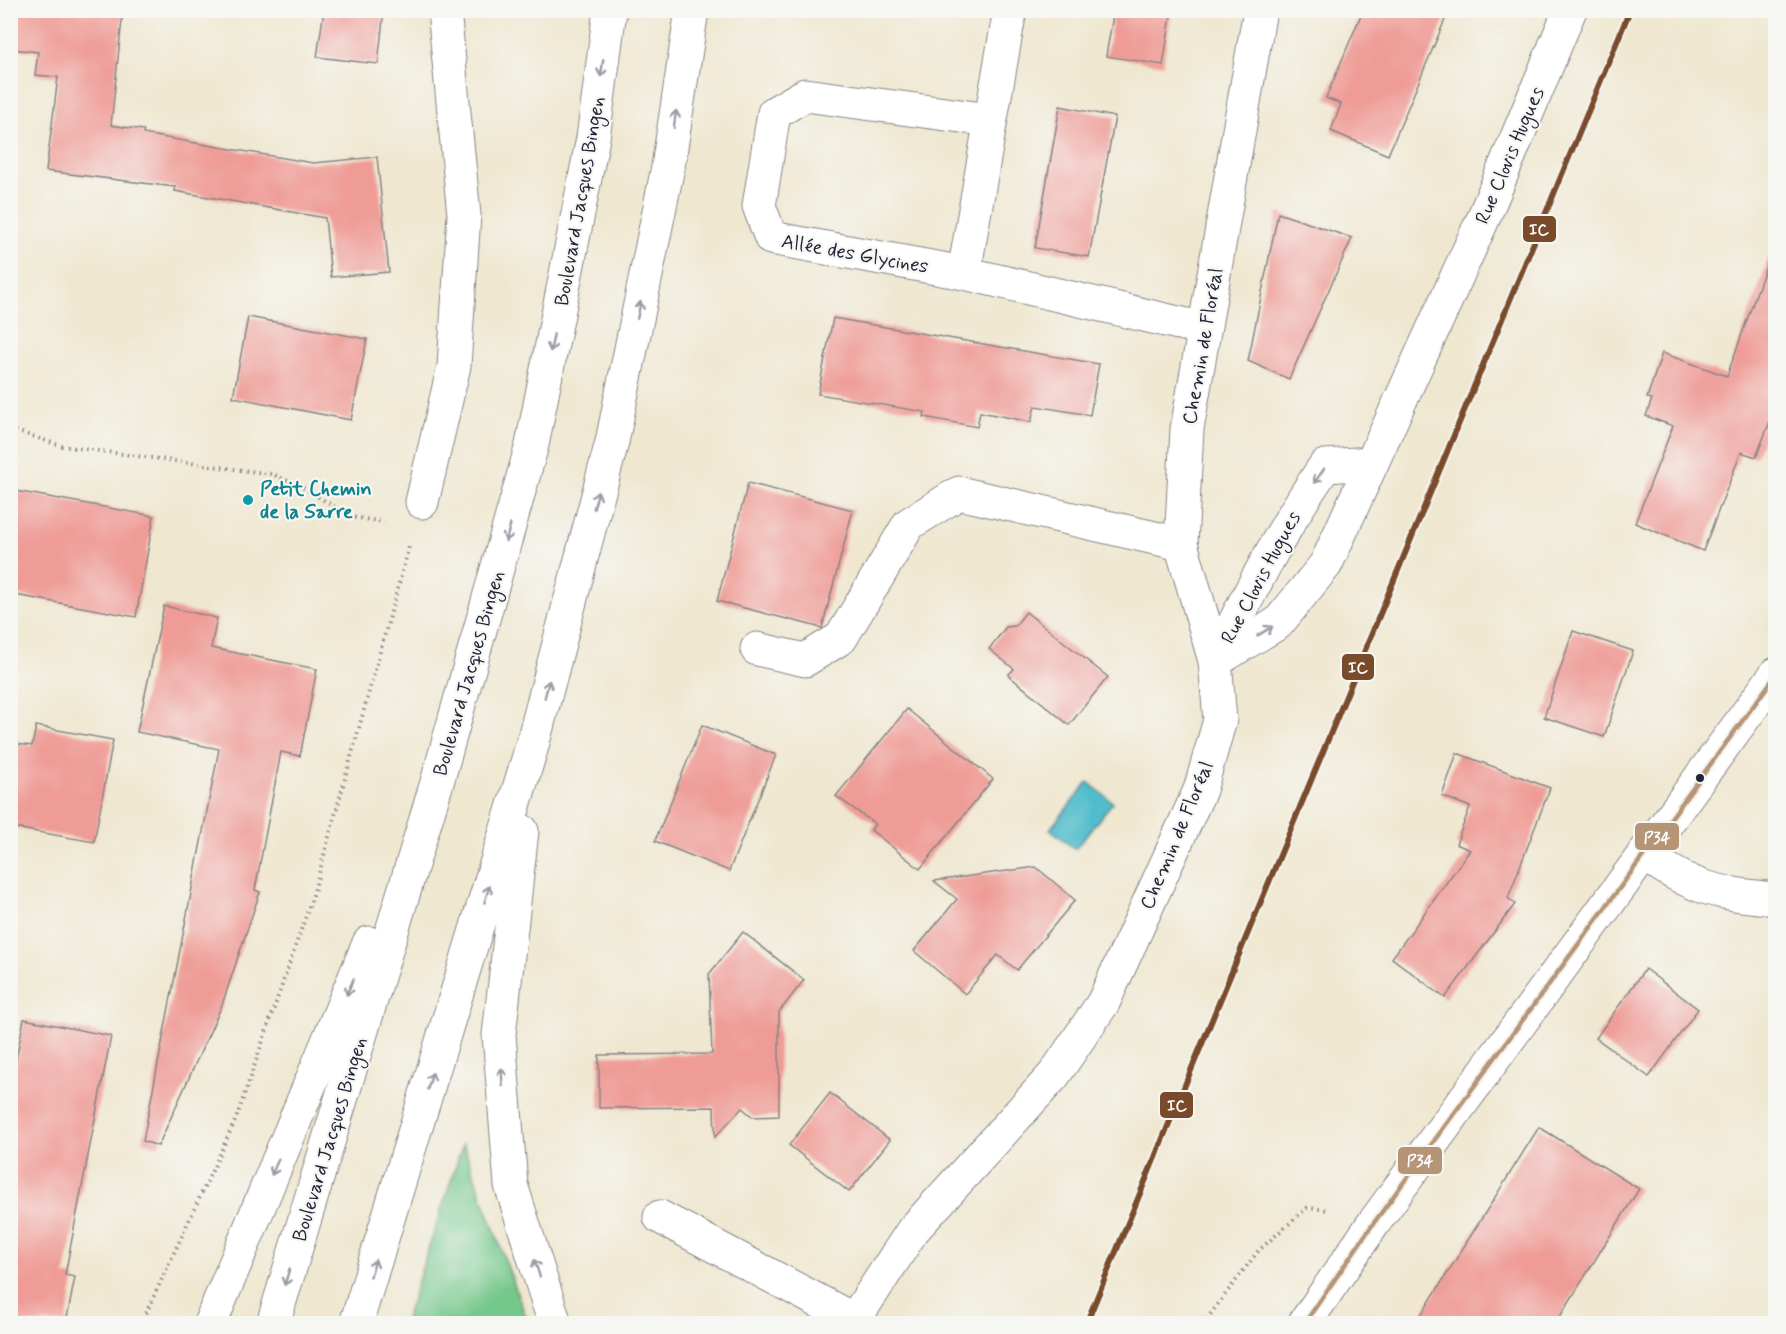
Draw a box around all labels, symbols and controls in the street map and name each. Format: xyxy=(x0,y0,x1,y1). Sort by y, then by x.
one-way arrow xyxy=(596,58,607,78)
street label: Rue Clovis Hugues xyxy=(1469,83,1552,229)
street label: Boulevard Jacques Bingen xyxy=(549,94,613,308)
one-way arrow xyxy=(670,109,681,129)
line badge: IC xyxy=(1522,215,1557,243)
text: IC xyxy=(1529,220,1550,241)
street label: Allée des Glycines xyxy=(779,228,930,281)
street label: Chemin de Floréal xyxy=(1176,266,1231,427)
one-way arrow xyxy=(634,301,645,321)
one-way arrow xyxy=(546,333,557,352)
one-way arrow xyxy=(1313,467,1325,483)
place label: Petit Chemin de la Sarre xyxy=(260,476,372,526)
one-way arrow xyxy=(591,491,603,510)
marker: Petit Chemin de la Sarre xyxy=(241,493,255,507)
street label: Rue Clovis Hugues xyxy=(1215,507,1309,649)
one-way arrow xyxy=(501,523,513,542)
street label: Boulevard Jacques Bingen xyxy=(427,568,513,780)
one-way arrow xyxy=(1256,624,1273,636)
line badge: IC xyxy=(1341,653,1375,681)
text: IC xyxy=(1348,658,1369,679)
one-way arrow xyxy=(541,680,553,699)
street label: Chemin de Floréal xyxy=(1134,757,1221,914)
unlabelled marker xyxy=(1694,772,1706,784)
line badge: P34 xyxy=(1634,822,1680,851)
text: P34 xyxy=(1644,828,1671,849)
one-way arrow xyxy=(482,885,493,904)
one-way arrow xyxy=(344,978,356,996)
street label: Boulevard Jacques Bingen xyxy=(286,1034,375,1245)
one-way arrow xyxy=(497,1068,508,1088)
one-way arrow xyxy=(425,1072,436,1091)
line badge: IC xyxy=(1159,1091,1194,1119)
text: IC xyxy=(1167,1096,1188,1117)
line badge: P34 xyxy=(1397,1146,1443,1175)
text: P34 xyxy=(1407,1151,1434,1172)
one-way arrow xyxy=(269,1158,280,1176)
one-way arrow xyxy=(369,1258,380,1277)
one-way arrow xyxy=(531,1259,542,1278)
one-way arrow xyxy=(281,1267,292,1286)

